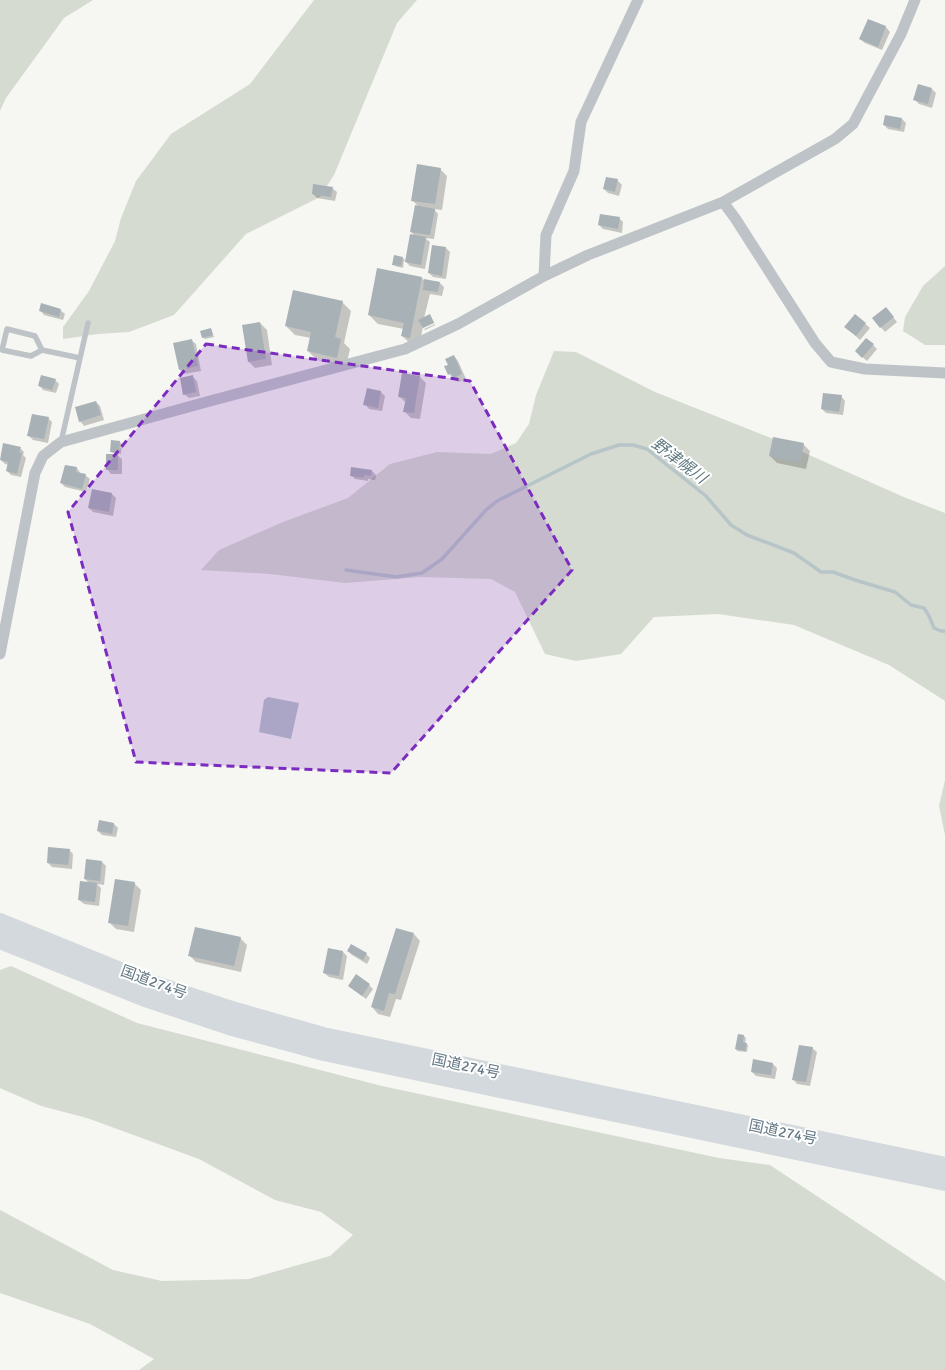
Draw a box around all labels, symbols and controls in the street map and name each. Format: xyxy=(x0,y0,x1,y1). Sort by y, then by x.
water label: 野津幌川 xyxy=(647,434,712,489)
street label: 国道274号 xyxy=(118,962,190,1002)
street label: 国道274号 xyxy=(430,1050,502,1082)
street label: 国道274号 xyxy=(747,1116,819,1148)

